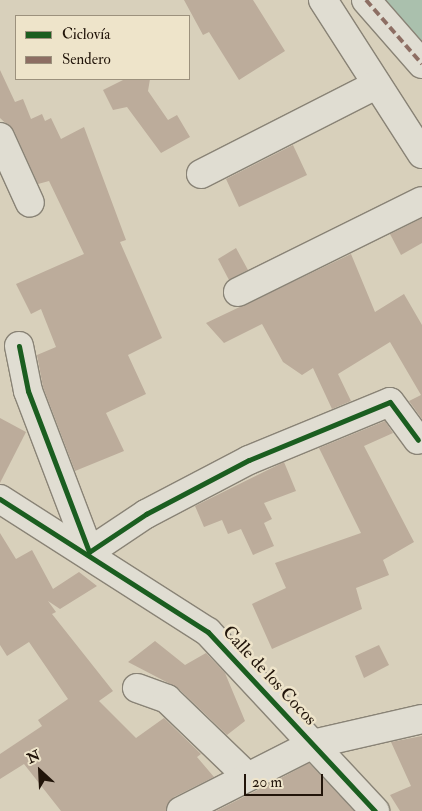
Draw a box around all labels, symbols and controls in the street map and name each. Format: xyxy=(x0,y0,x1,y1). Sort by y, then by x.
legend xyxy=(15,15,190,80)
text: Ciclovía xyxy=(62,25,110,44)
text: Sendero xyxy=(62,50,111,69)
street label: Calle de los Cocos xyxy=(217,622,321,730)
north arrow xyxy=(15,746,65,796)
text: N xyxy=(24,747,43,767)
scale bar xyxy=(247,764,326,796)
text: 20 m xyxy=(252,773,282,792)

